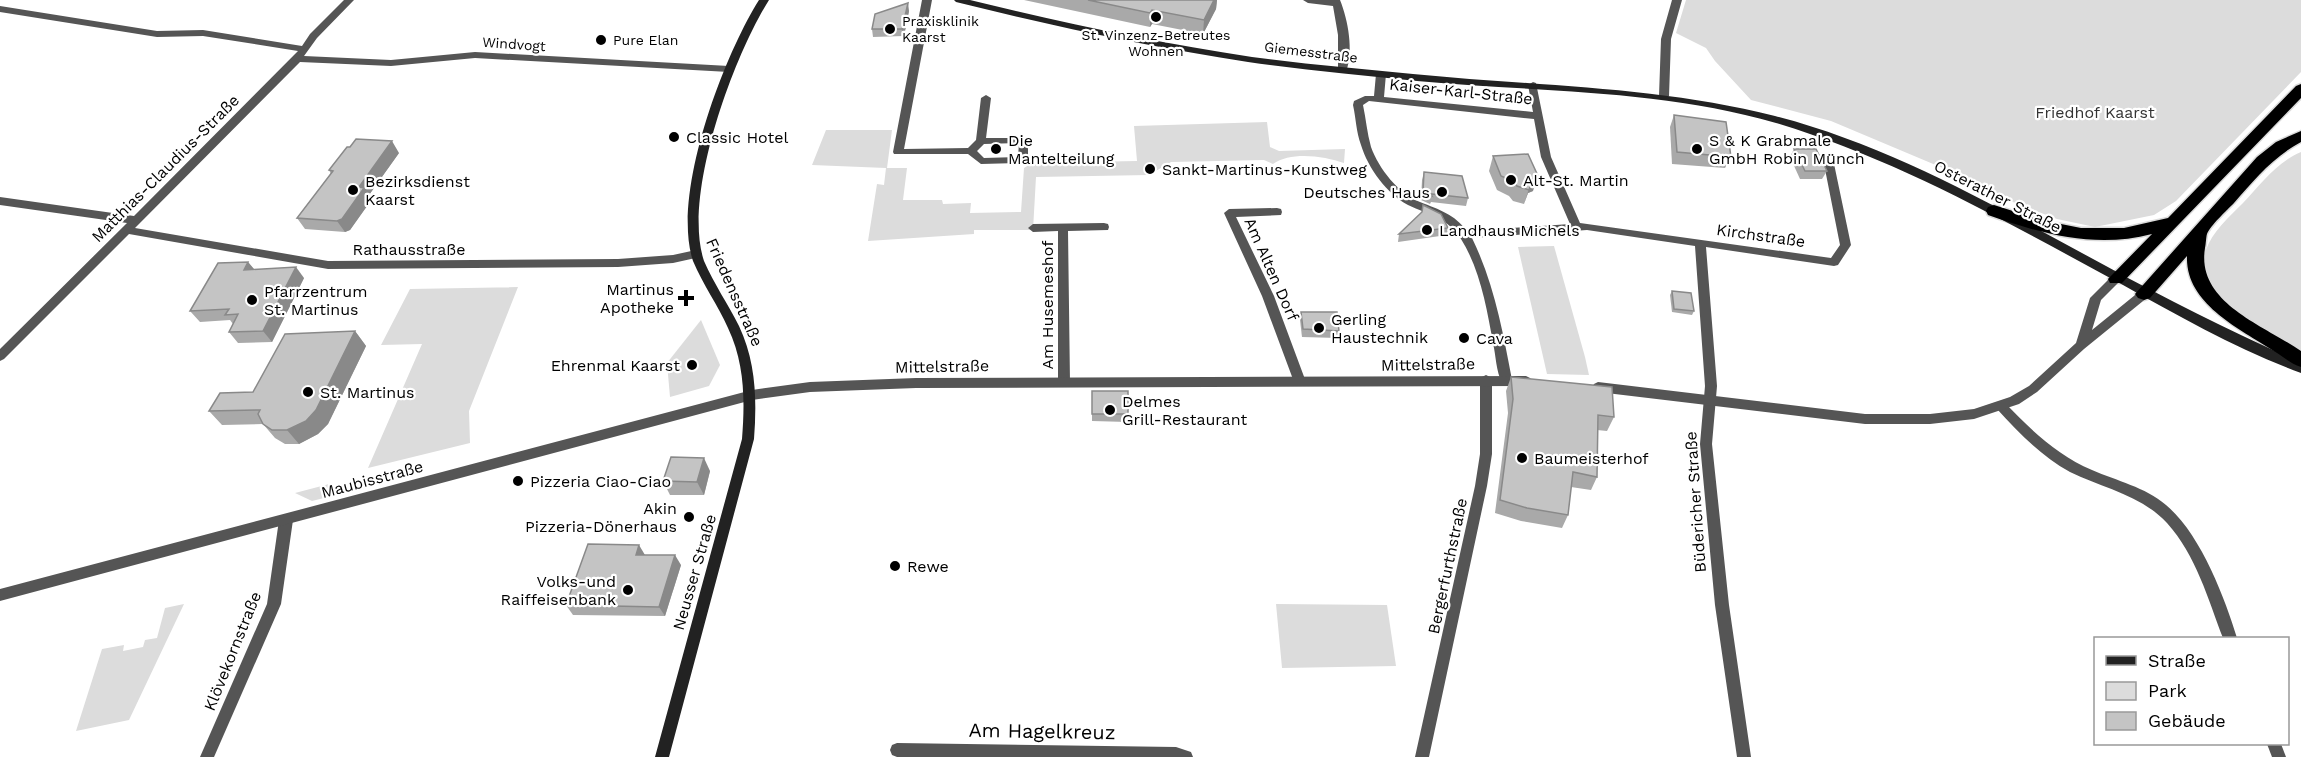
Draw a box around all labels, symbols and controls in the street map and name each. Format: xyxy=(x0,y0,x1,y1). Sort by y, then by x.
marker: St. Vinzenz-Betreutes Wohnen xyxy=(1149,10,1163,24)
place label: Praxisklinik Kaarst xyxy=(902,13,979,45)
marker: Praxisklinik Kaarst xyxy=(883,22,897,36)
place label: St. Vinzenz-Betreutes Wohnen xyxy=(1082,27,1230,59)
place label: Pure Elan xyxy=(613,32,678,48)
marker: Pure Elan xyxy=(594,33,608,47)
street label: Windvogt xyxy=(482,34,546,54)
street label: Giemesstraße xyxy=(1263,38,1359,66)
street label: Kaiser-Karl-Straße xyxy=(1388,75,1534,108)
street label: Matthias-Claudius-Straße xyxy=(88,91,243,246)
park label: Friedhof Kaarst xyxy=(2035,103,2155,122)
place label: Classic Hotel xyxy=(686,128,788,147)
marker: Classic Hotel xyxy=(667,130,681,144)
place label: Die Mantelteilung xyxy=(1008,131,1115,168)
place label: S & K Grabmale GmbH Robin Münch xyxy=(1709,131,1865,168)
marker: Die Mantelteilung xyxy=(989,142,1003,156)
marker: S & K Grabmale GmbH Robin Münch xyxy=(1690,142,1704,156)
street label: Osterather Straße xyxy=(1931,156,2065,237)
place label: Sankt-Martinus-Kunstweg xyxy=(1162,160,1367,179)
marker: Sankt-Martinus-Kunstweg xyxy=(1143,162,1157,176)
place label: Alt-St. Martin xyxy=(1523,171,1629,190)
place label: Bezirksdienst Kaarst xyxy=(365,172,470,209)
marker: Alt-St. Martin xyxy=(1504,173,1518,187)
marker: Bezirksdienst Kaarst xyxy=(346,183,360,197)
place label: Deutsches Haus xyxy=(1303,183,1430,202)
marker: Deutsches Haus xyxy=(1435,185,1449,199)
street label: Am Alten Dorf xyxy=(1240,215,1303,324)
street label: Kirchstraße xyxy=(1715,220,1807,251)
place label: Landhaus Michels xyxy=(1439,221,1580,240)
marker: Landhaus Michels xyxy=(1420,223,1434,237)
street label: Friedensstraße xyxy=(702,235,767,349)
street label: Rathausstraße xyxy=(353,240,465,259)
street label: Am Husemeshof xyxy=(1038,240,1057,369)
place label: Martinus Apotheke xyxy=(600,280,674,317)
place label: Pfarrzentrum St. Martinus xyxy=(264,282,367,319)
marker: Martinus Apotheke xyxy=(679,291,693,305)
marker: Pfarrzentrum St. Martinus xyxy=(245,293,259,307)
place label: Gerling Haustechnik xyxy=(1331,310,1428,347)
marker: Gerling Haustechnik xyxy=(1312,321,1326,335)
place label: Cava xyxy=(1476,329,1513,348)
marker: Cava xyxy=(1457,331,1471,345)
street label: Mittelstraße xyxy=(1381,354,1475,375)
place label: Ehrenmal Kaarst xyxy=(551,356,680,375)
street label: Mittelstraße xyxy=(895,356,989,377)
marker: Ehrenmal Kaarst xyxy=(685,358,699,372)
place label: St. Martinus xyxy=(320,383,415,402)
marker: St. Martinus xyxy=(301,385,315,399)
place label: Delmes Grill-Restaurant xyxy=(1122,392,1247,429)
marker: Delmes Grill-Restaurant xyxy=(1103,403,1117,417)
street label: Büdericher Straße xyxy=(1681,431,1710,573)
place label: Baumeisterhof xyxy=(1534,449,1649,468)
marker: Baumeisterhof xyxy=(1515,451,1529,465)
street label: Maubisstraße xyxy=(319,457,425,502)
place label: Pizzeria Ciao-Ciao xyxy=(530,472,671,491)
marker: Pizzeria Ciao-Ciao xyxy=(511,474,525,488)
street label: Bergerfurthstraße xyxy=(1424,496,1471,636)
place label: Akin Pizzeria-Dönerhaus xyxy=(525,499,677,536)
marker: Akin Pizzeria-Dönerhaus xyxy=(682,510,696,524)
street label: Neusser Straße xyxy=(669,512,720,632)
place label: Rewe xyxy=(907,557,949,576)
marker: Rewe xyxy=(888,559,902,573)
place label: Volks-und Raiffeisenbank xyxy=(501,572,616,609)
marker: Volks-und Raiffeisenbank xyxy=(621,583,635,597)
street label: Klövekornstraße xyxy=(200,589,265,714)
legend xyxy=(2094,637,2289,745)
text: Straße xyxy=(2148,650,2206,671)
text: Park xyxy=(2148,680,2187,701)
text: Gebäude xyxy=(2148,710,2226,731)
street label: Am Hagelkreuz xyxy=(968,718,1116,744)

